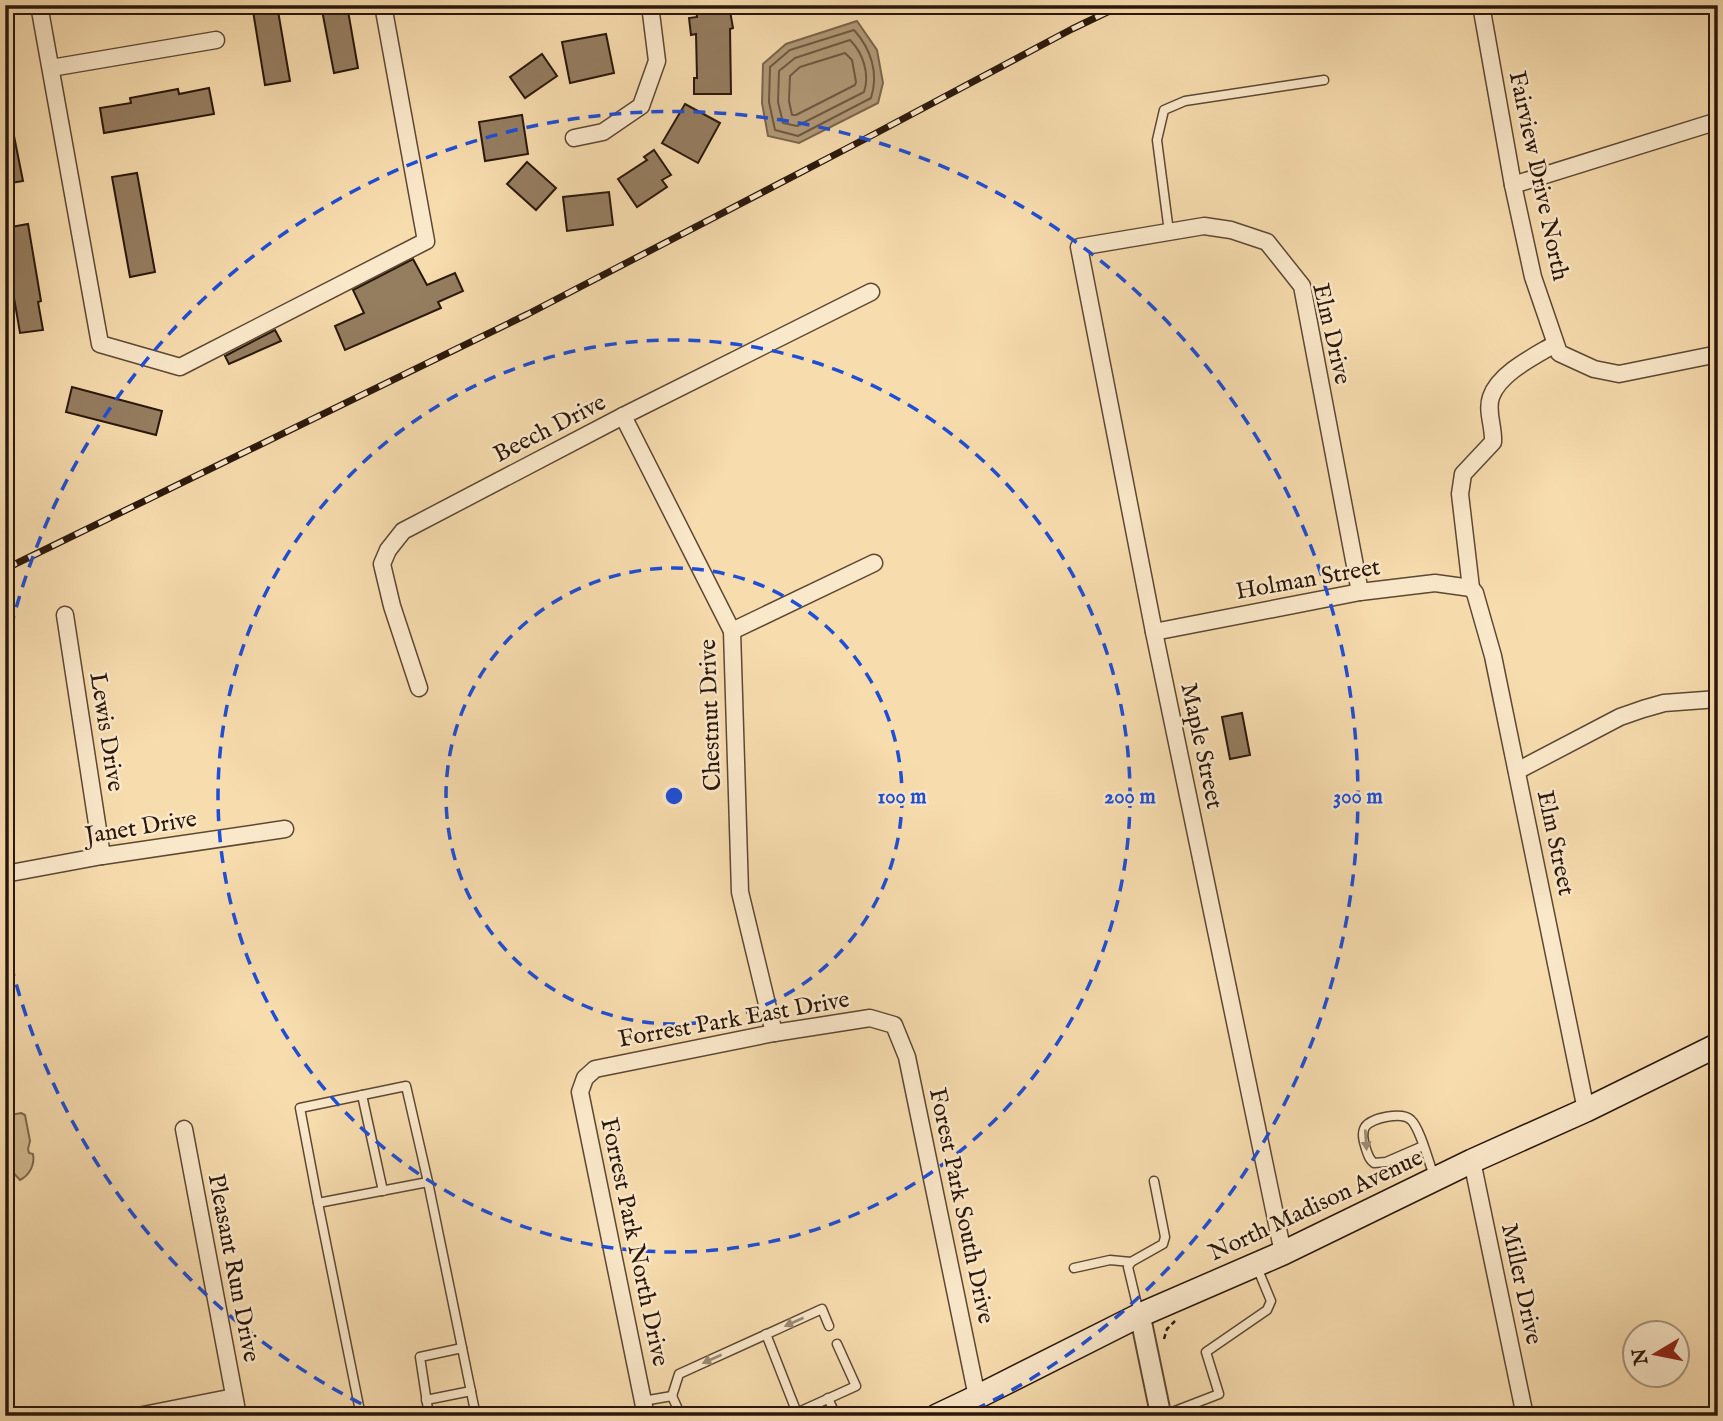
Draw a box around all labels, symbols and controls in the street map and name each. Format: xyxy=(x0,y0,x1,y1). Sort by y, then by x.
street label: Fairview Drive North xyxy=(1501,68,1575,284)
street label: Elm Drive xyxy=(1304,280,1358,388)
street label: Beech Drive xyxy=(489,387,611,471)
street label: Holman Street xyxy=(1233,552,1383,608)
street label: Chestnut Drive xyxy=(693,639,729,791)
street label: Lewis Drive xyxy=(81,670,131,794)
street label: Maple Street xyxy=(1173,680,1229,812)
centre of rings xyxy=(662,784,686,808)
text: 100 m xyxy=(877,784,927,811)
text: 200 m xyxy=(1104,784,1156,811)
text: 300 m xyxy=(1333,784,1383,811)
street label: Elm Street xyxy=(1529,788,1581,898)
street label: Janet Drive xyxy=(80,804,199,853)
street label: Forrest Park East Drive xyxy=(616,984,852,1056)
street label: Forest Park South Drive xyxy=(921,1085,1001,1327)
street label: Forrest Park North Drive xyxy=(593,1115,675,1369)
one-way arrow xyxy=(1361,1129,1372,1151)
street label: North Madison Avenue xyxy=(1204,1143,1428,1269)
street label: Pleasant Run Drive xyxy=(200,1171,266,1365)
street label: Miller Drive xyxy=(1493,1221,1549,1347)
one-way arrow xyxy=(784,1316,804,1328)
north arrow xyxy=(1622,1320,1692,1390)
text: N xyxy=(1628,1346,1655,1368)
one-way arrow xyxy=(701,1354,722,1365)

